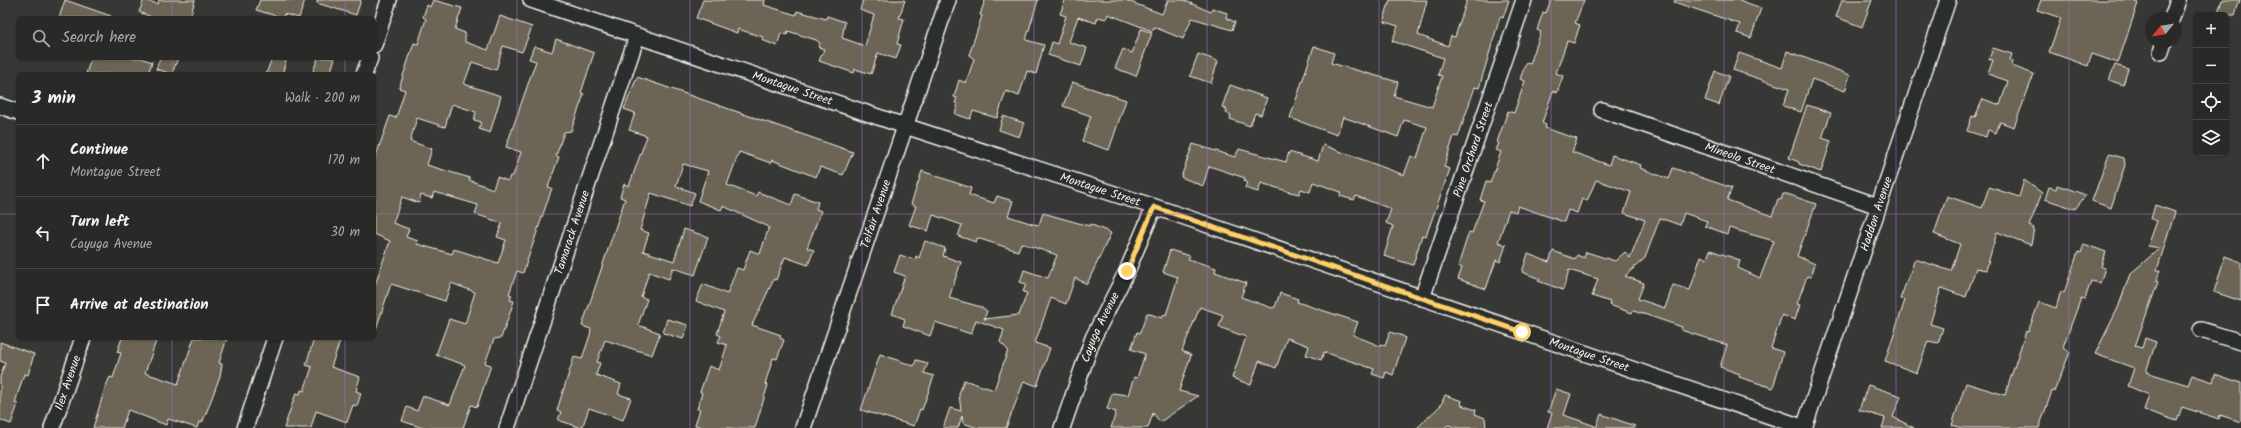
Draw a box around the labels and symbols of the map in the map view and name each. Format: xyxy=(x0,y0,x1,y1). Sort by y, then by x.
north arrow xyxy=(2145,12,2181,48)
street label: Montague Street xyxy=(750,66,836,111)
street label: Pine Orchard Street xyxy=(1448,99,1498,200)
street label: Mineola Street xyxy=(1702,137,1778,179)
street label: Montague Street xyxy=(1058,167,1143,211)
street label: Haddon Avenue xyxy=(1855,173,1898,254)
street label: Telfair Avenue xyxy=(855,176,896,251)
street label: Tamarack Avenue xyxy=(549,187,595,277)
route end xyxy=(1118,262,1136,280)
street label: Cayuga Avenue xyxy=(1076,288,1125,365)
route start xyxy=(1513,323,1531,341)
street label: Montague Street xyxy=(1546,332,1632,377)
street label: Ilex Avenue xyxy=(49,352,86,413)

